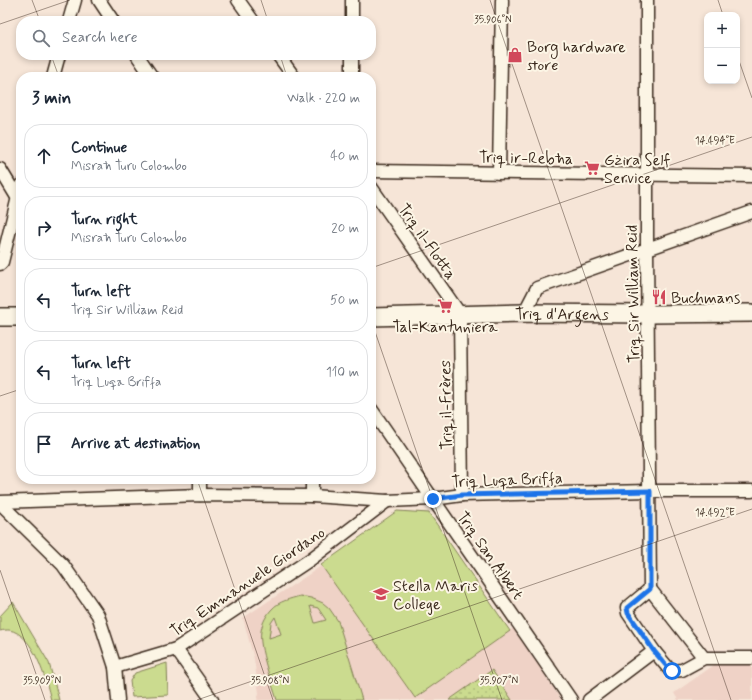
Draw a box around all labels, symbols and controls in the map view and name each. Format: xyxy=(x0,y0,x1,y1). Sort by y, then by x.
map controls xyxy=(704,12,740,84)
button: + xyxy=(704,12,740,48)
text: 35.906°N xyxy=(474,13,512,27)
search box xyxy=(16,16,376,60)
icon: search xyxy=(30,27,52,49)
text: Search here xyxy=(62,28,138,48)
place label: Borg hardware store xyxy=(527,37,626,76)
shop icon: Borg hardware store xyxy=(506,46,524,64)
button: − xyxy=(704,48,740,84)
text: 3 min xyxy=(32,87,71,109)
text: Walk · 220 m xyxy=(287,90,360,107)
text: 14.494°E xyxy=(695,134,735,148)
text: Continue xyxy=(71,138,127,158)
icon: ahead xyxy=(33,145,55,167)
street label: Triq ir-Rebħa xyxy=(479,147,573,170)
text: 40 m xyxy=(330,148,359,165)
place label: Gżira Self Service xyxy=(604,150,670,189)
text: Misraħ Turu Colombo xyxy=(71,158,187,175)
supermarket icon: Gżira Self Service xyxy=(583,159,601,177)
street label: Triq il-Flotta xyxy=(393,200,461,284)
text: Turn right xyxy=(71,210,138,230)
icon: right xyxy=(33,217,55,239)
text: 20 m xyxy=(331,220,359,237)
street label: Triq Sir William Reid xyxy=(622,225,645,363)
text: Misraħ Turu Colombo xyxy=(71,230,187,247)
text: Turn left xyxy=(71,282,131,302)
restaurant icon: Buchmans xyxy=(650,288,668,306)
place label: Buchmans xyxy=(671,288,740,309)
icon: left xyxy=(33,289,55,311)
text: 50 m xyxy=(330,292,359,309)
supermarket icon: Tal-Kantuniera xyxy=(436,297,454,315)
text: Triq Sir William Reid xyxy=(71,302,183,319)
street label: Triq d'Argens xyxy=(515,304,609,326)
place label: Tal-Kantuniera xyxy=(392,317,498,338)
text: Turn left xyxy=(71,354,131,374)
street label: Triq il-Frères xyxy=(435,360,458,450)
icon: left xyxy=(33,361,55,383)
text: 110 m xyxy=(326,364,359,381)
text: Triq Luqa Briffa xyxy=(71,374,161,391)
icon: arrive xyxy=(33,433,55,455)
text: Arrive at destination xyxy=(71,434,200,454)
street label: Triq Luqa Briffa xyxy=(451,468,563,493)
route end xyxy=(424,490,442,508)
text: 14.492°E xyxy=(695,506,735,520)
street label: Triq San Albert xyxy=(452,508,528,604)
street label: Triq Emmanuele Giordano xyxy=(166,522,330,642)
place label: Stella Maris College xyxy=(393,576,478,615)
school or university icon: Stella Maris College xyxy=(372,585,390,603)
route start xyxy=(663,662,681,680)
text: 35.909°N xyxy=(23,674,61,688)
text: 35.908°N xyxy=(251,674,289,688)
text: 35.907°N xyxy=(480,674,519,688)

